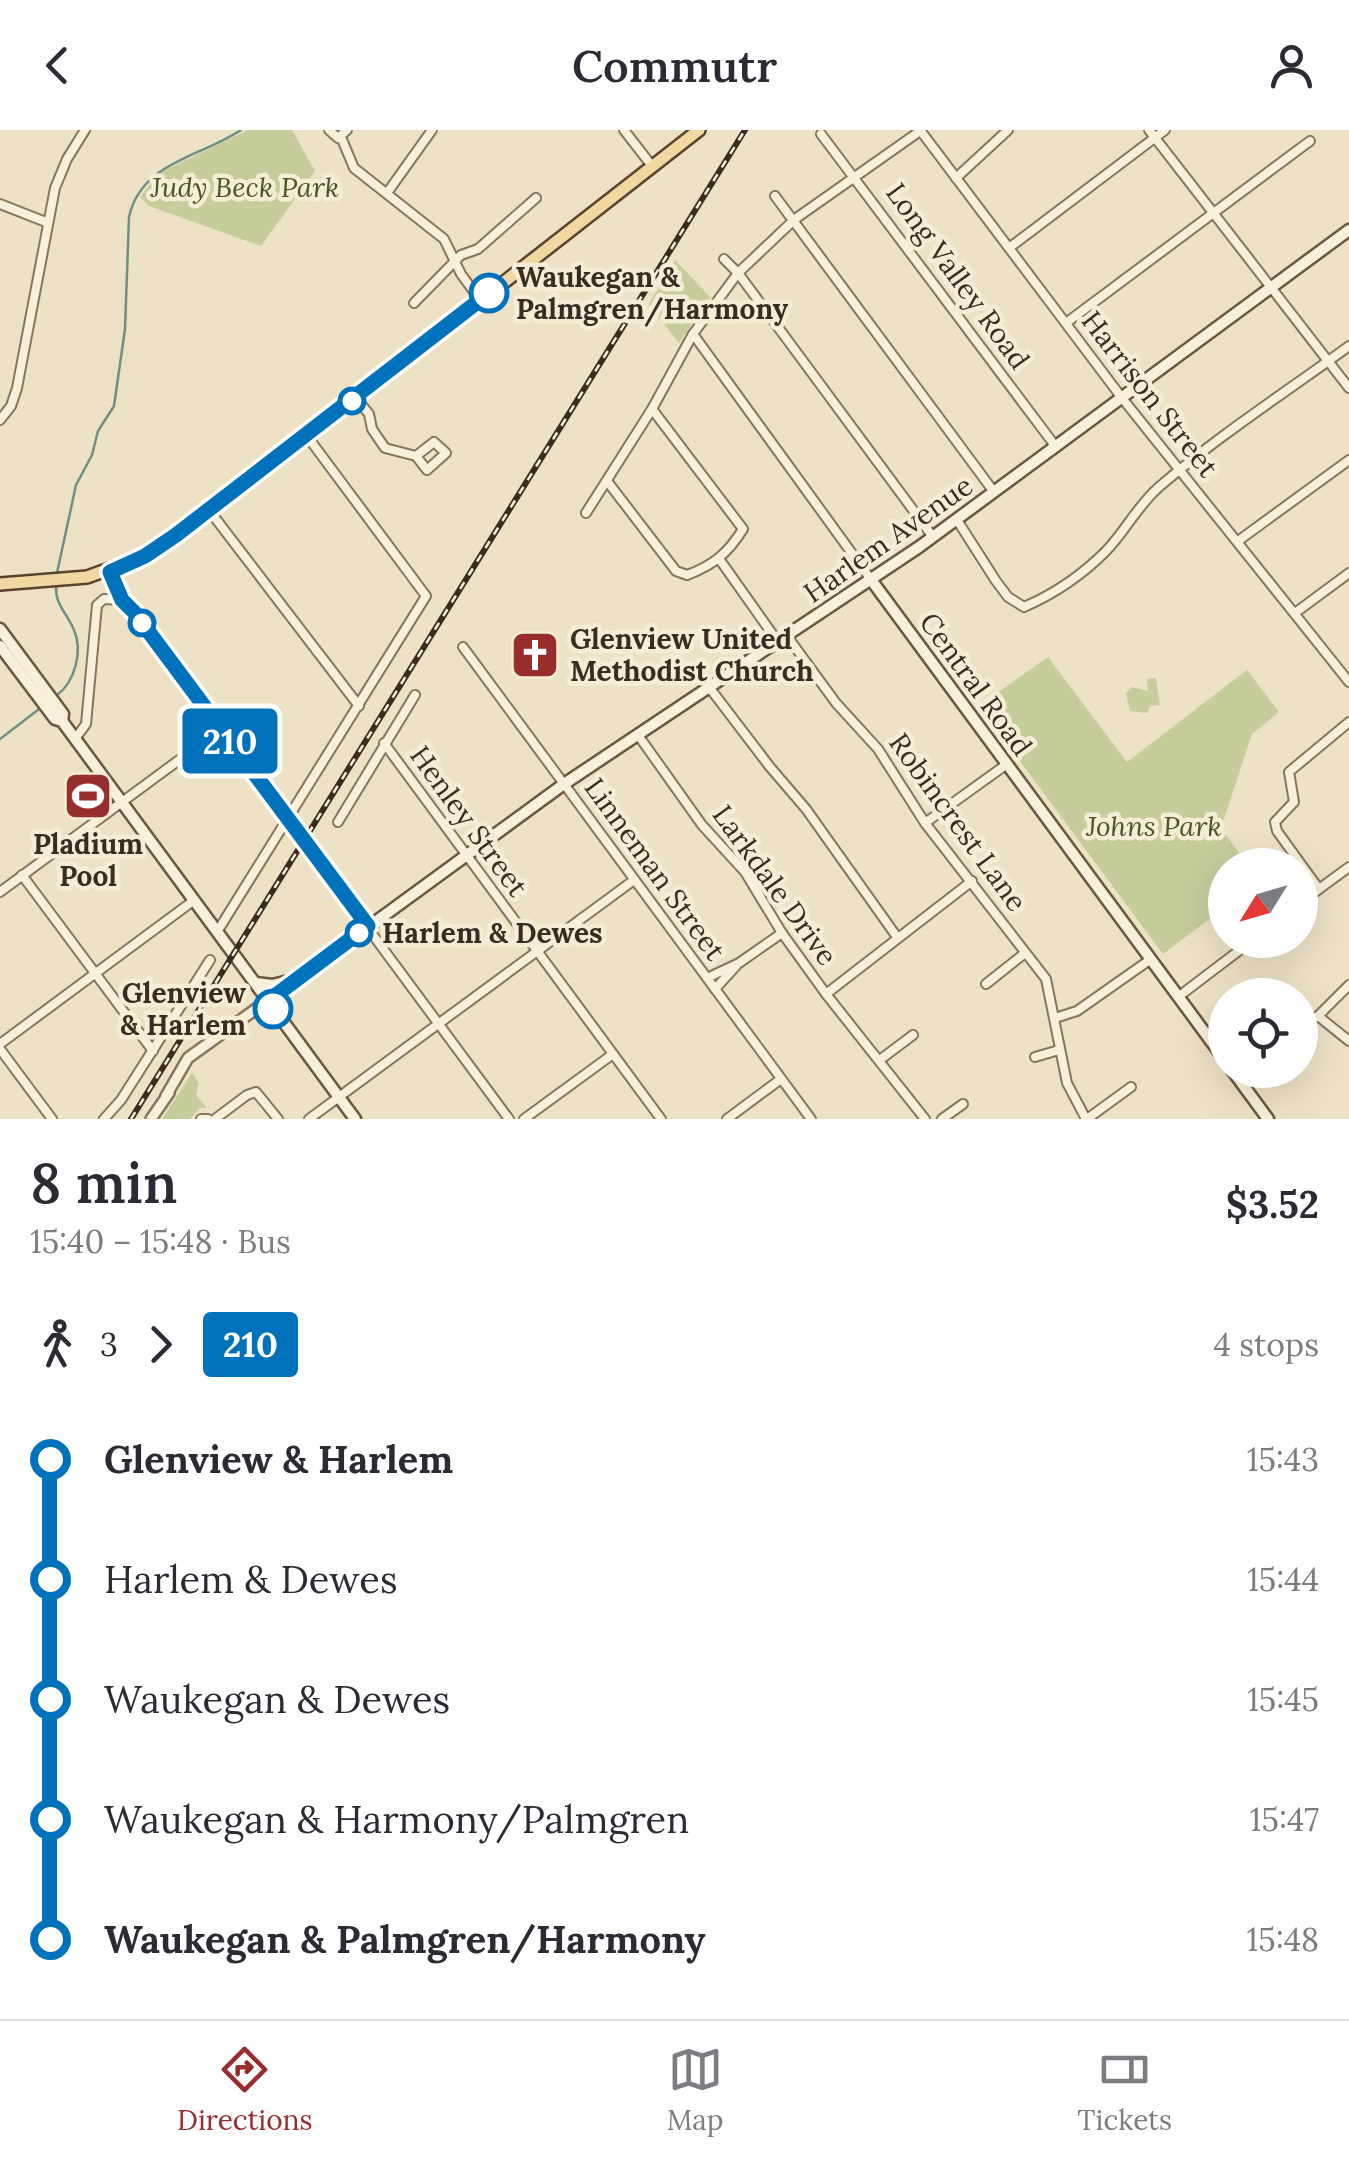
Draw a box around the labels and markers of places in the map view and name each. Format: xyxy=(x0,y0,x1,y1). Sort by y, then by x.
place label: Waukegan & Palmgren/Harmony xyxy=(516,259,789,327)
marker: Waukegan & Palmgren/Harmony xyxy=(470,274,508,312)
unlabelled marker xyxy=(339,388,365,414)
unlabelled marker xyxy=(129,610,155,636)
place label: Glenview United Methodist Church xyxy=(570,621,814,689)
church icon: Glenview United Methodist Church xyxy=(509,629,561,681)
sports icon: Pladium Pool xyxy=(62,770,114,822)
place label: Pladium Pool xyxy=(33,826,143,894)
place label: Harlem & Dewes xyxy=(382,915,603,951)
marker: Harlem & Dewes xyxy=(346,920,372,946)
place label: Glenview & Harlem xyxy=(120,975,246,1043)
marker: Glenview & Harlem xyxy=(254,990,292,1028)

